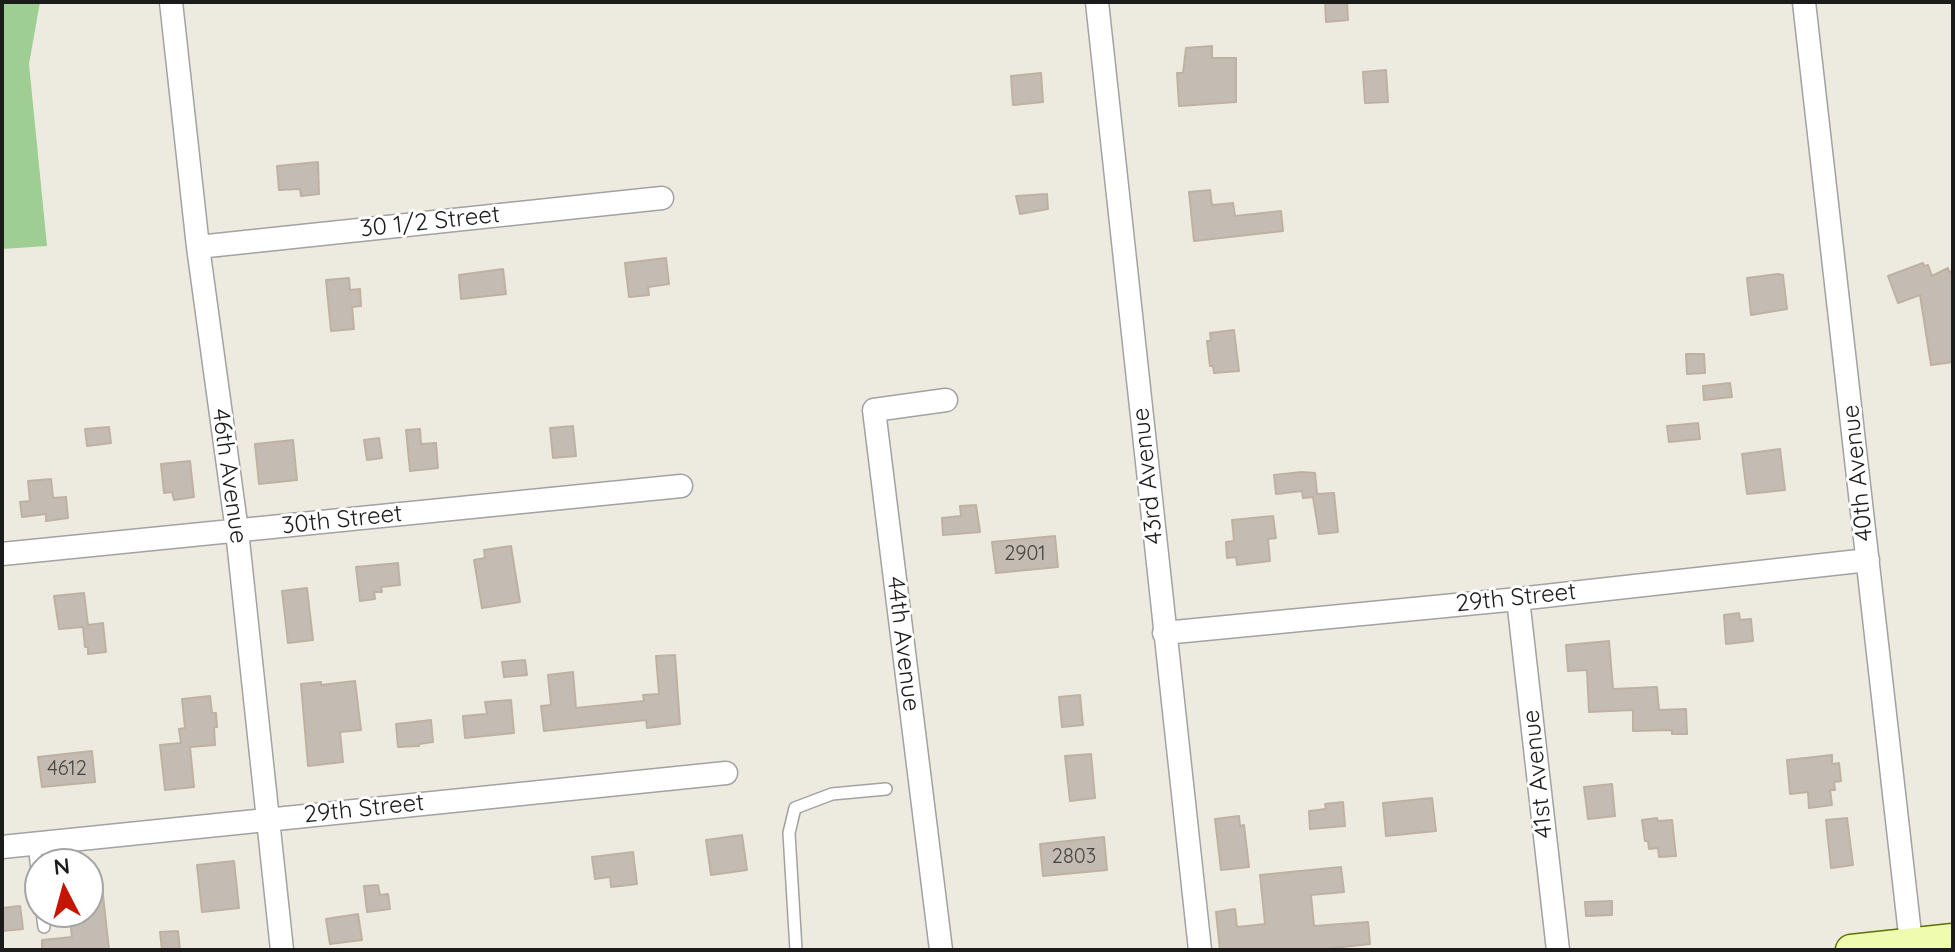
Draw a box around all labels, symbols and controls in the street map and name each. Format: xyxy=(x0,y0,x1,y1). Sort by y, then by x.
street label: 30 1/2 Street xyxy=(359,200,501,244)
street label: 40th Avenue xyxy=(1837,403,1879,543)
street label: 43rd Avenue xyxy=(1127,406,1169,546)
street label: 46th Avenue xyxy=(205,407,253,545)
street label: 30th Street xyxy=(280,499,404,541)
house number: 2901 xyxy=(1004,542,1046,566)
street label: 44th Avenue xyxy=(880,575,926,713)
street label: 29th Street xyxy=(1455,577,1577,619)
street label: 41st Avenue xyxy=(1517,708,1559,840)
house number: 4612 xyxy=(47,757,87,781)
street label: 29th Street xyxy=(303,788,425,830)
house number: 2803 xyxy=(1052,845,1096,869)
north arrow xyxy=(24,848,104,928)
text: N xyxy=(52,851,71,881)

